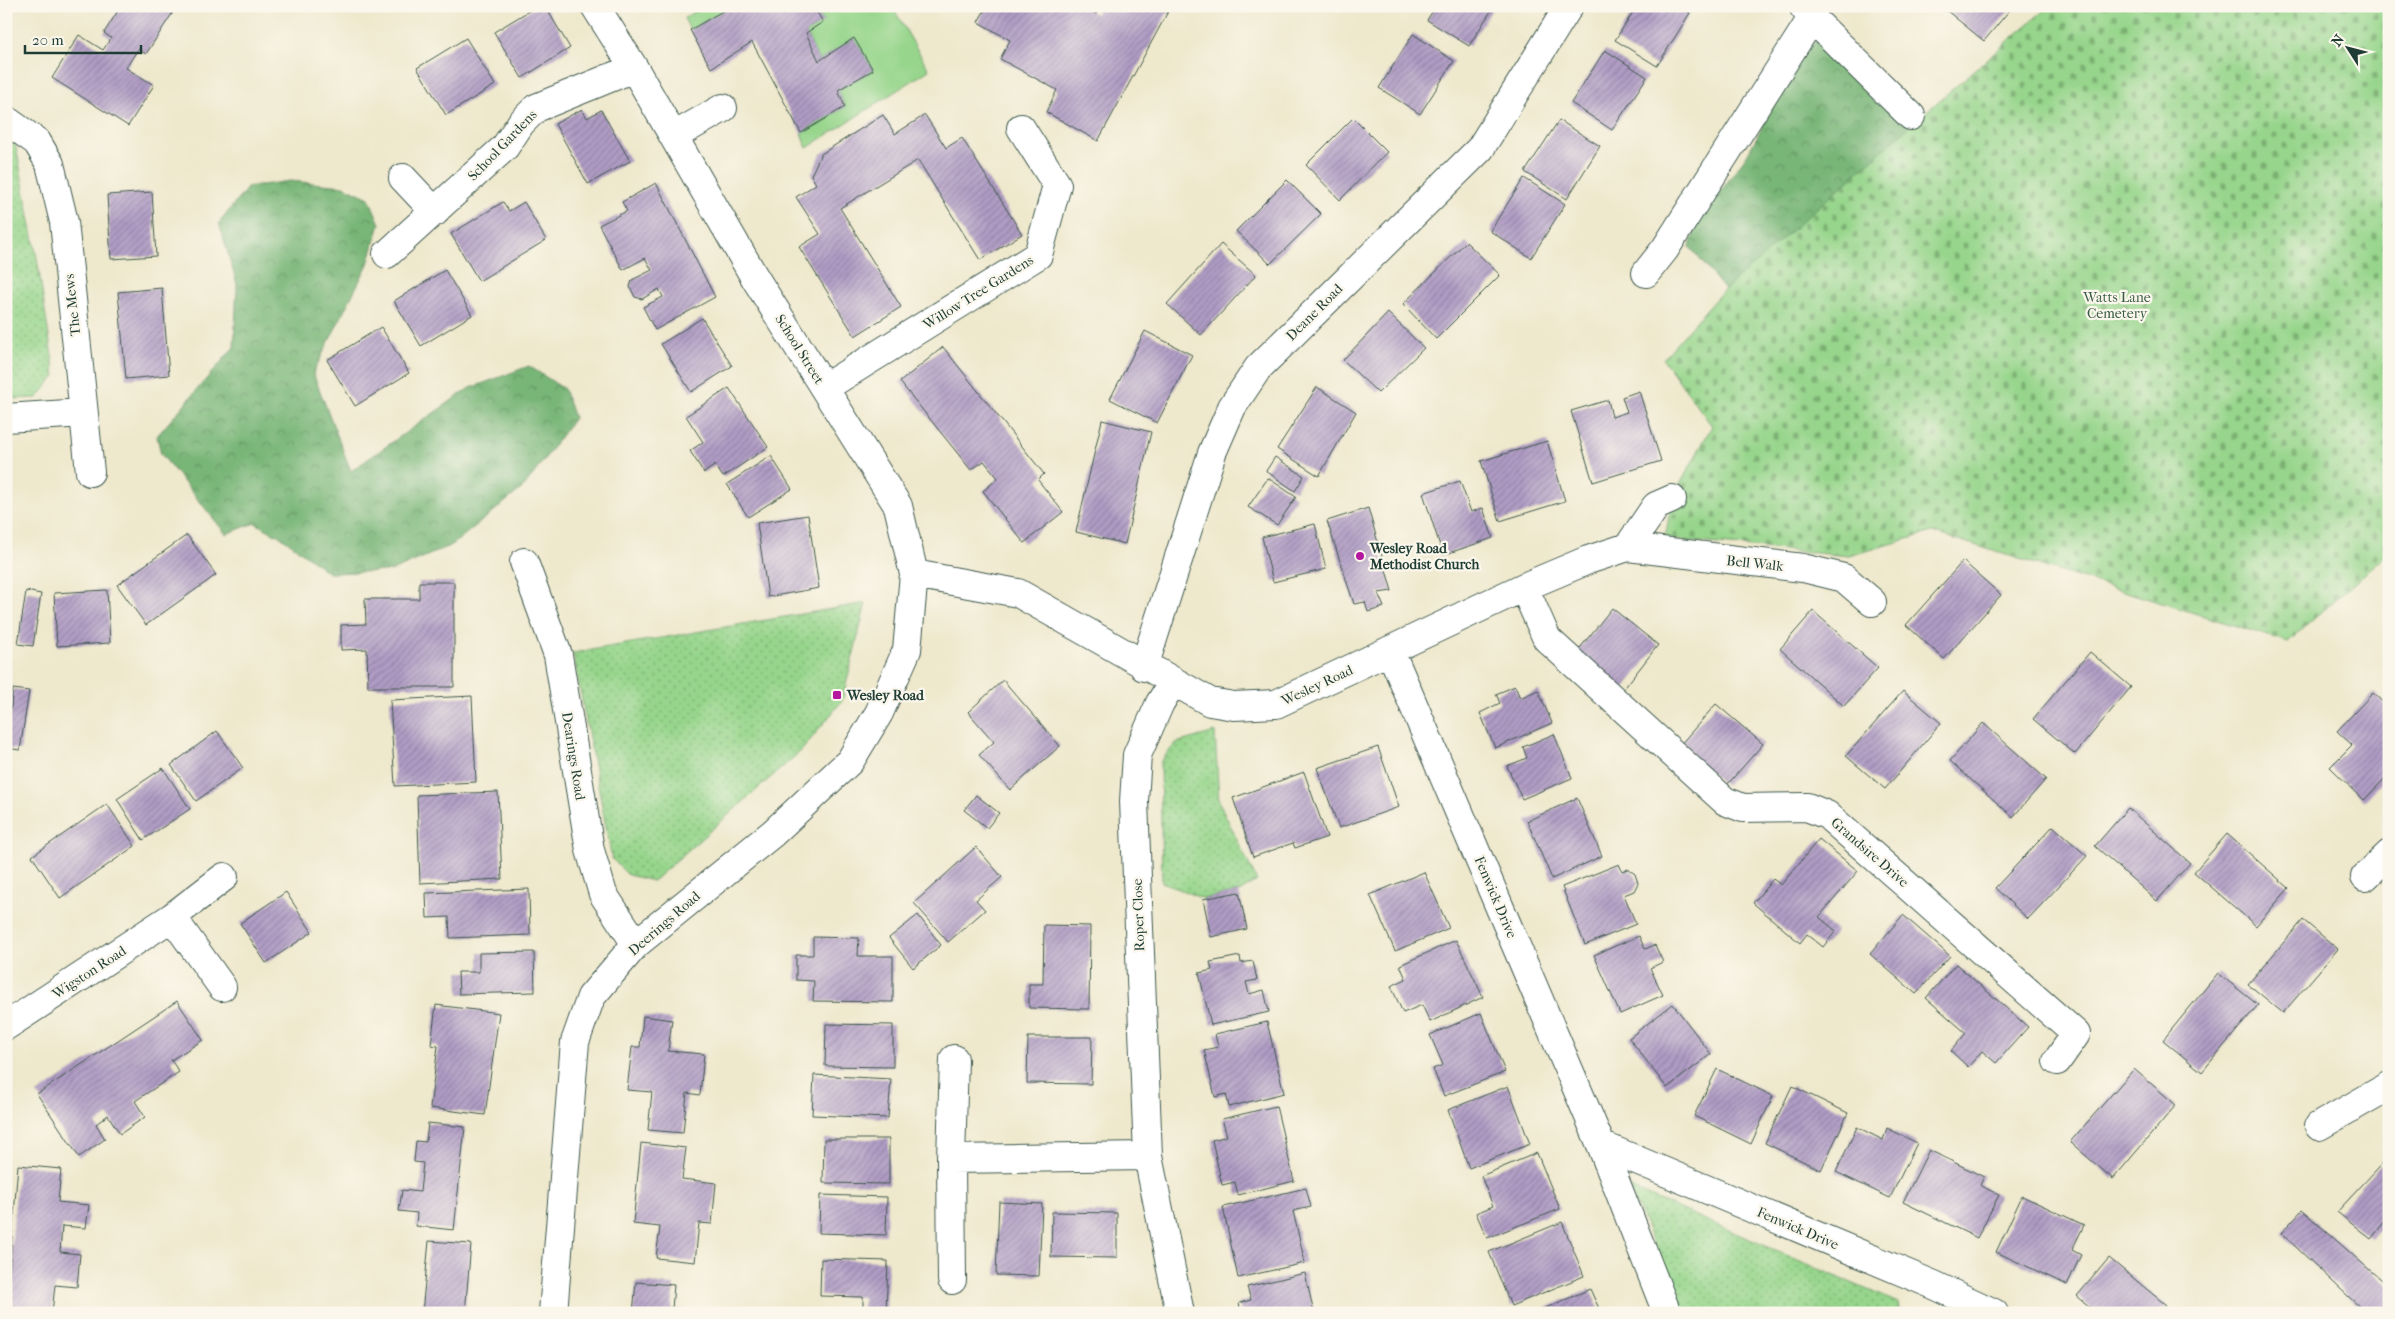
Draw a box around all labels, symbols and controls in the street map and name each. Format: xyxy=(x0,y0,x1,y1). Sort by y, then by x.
scale bar xyxy=(25,22,141,54)
north arrow xyxy=(2322,22,2372,72)
text: 20 m xyxy=(32,31,64,49)
text: N xyxy=(2328,31,2348,50)
street label: School Gardens xyxy=(464,106,540,184)
street label: Willow Tree Gardens xyxy=(919,252,1037,334)
street label: The Mews xyxy=(61,273,84,337)
street label: Deane Road xyxy=(1282,280,1347,344)
park label: Watts Lane Cemetery xyxy=(2082,289,2151,322)
street label: School Street xyxy=(771,311,828,387)
place label: Wesley Road Methodist Church xyxy=(1369,540,1480,573)
marker: Wesley Road Methodist Church xyxy=(1354,550,1366,562)
street label: Bell Walk xyxy=(1726,552,1785,575)
street label: Wesley Road xyxy=(1278,661,1356,710)
place label: Wesley Road xyxy=(846,687,925,704)
marker: Wesley Road xyxy=(831,689,843,701)
street label: Dearings Road xyxy=(558,711,589,802)
street label: Grandsire Drive xyxy=(1827,814,1912,891)
street label: Fenwick Drive xyxy=(1471,854,1520,941)
street label: Roper Close xyxy=(1129,878,1148,952)
street label: Deerings Road xyxy=(625,887,704,959)
street label: Wigston Road xyxy=(48,942,130,1003)
street label: Fenwick Drive xyxy=(1754,1204,1841,1253)

